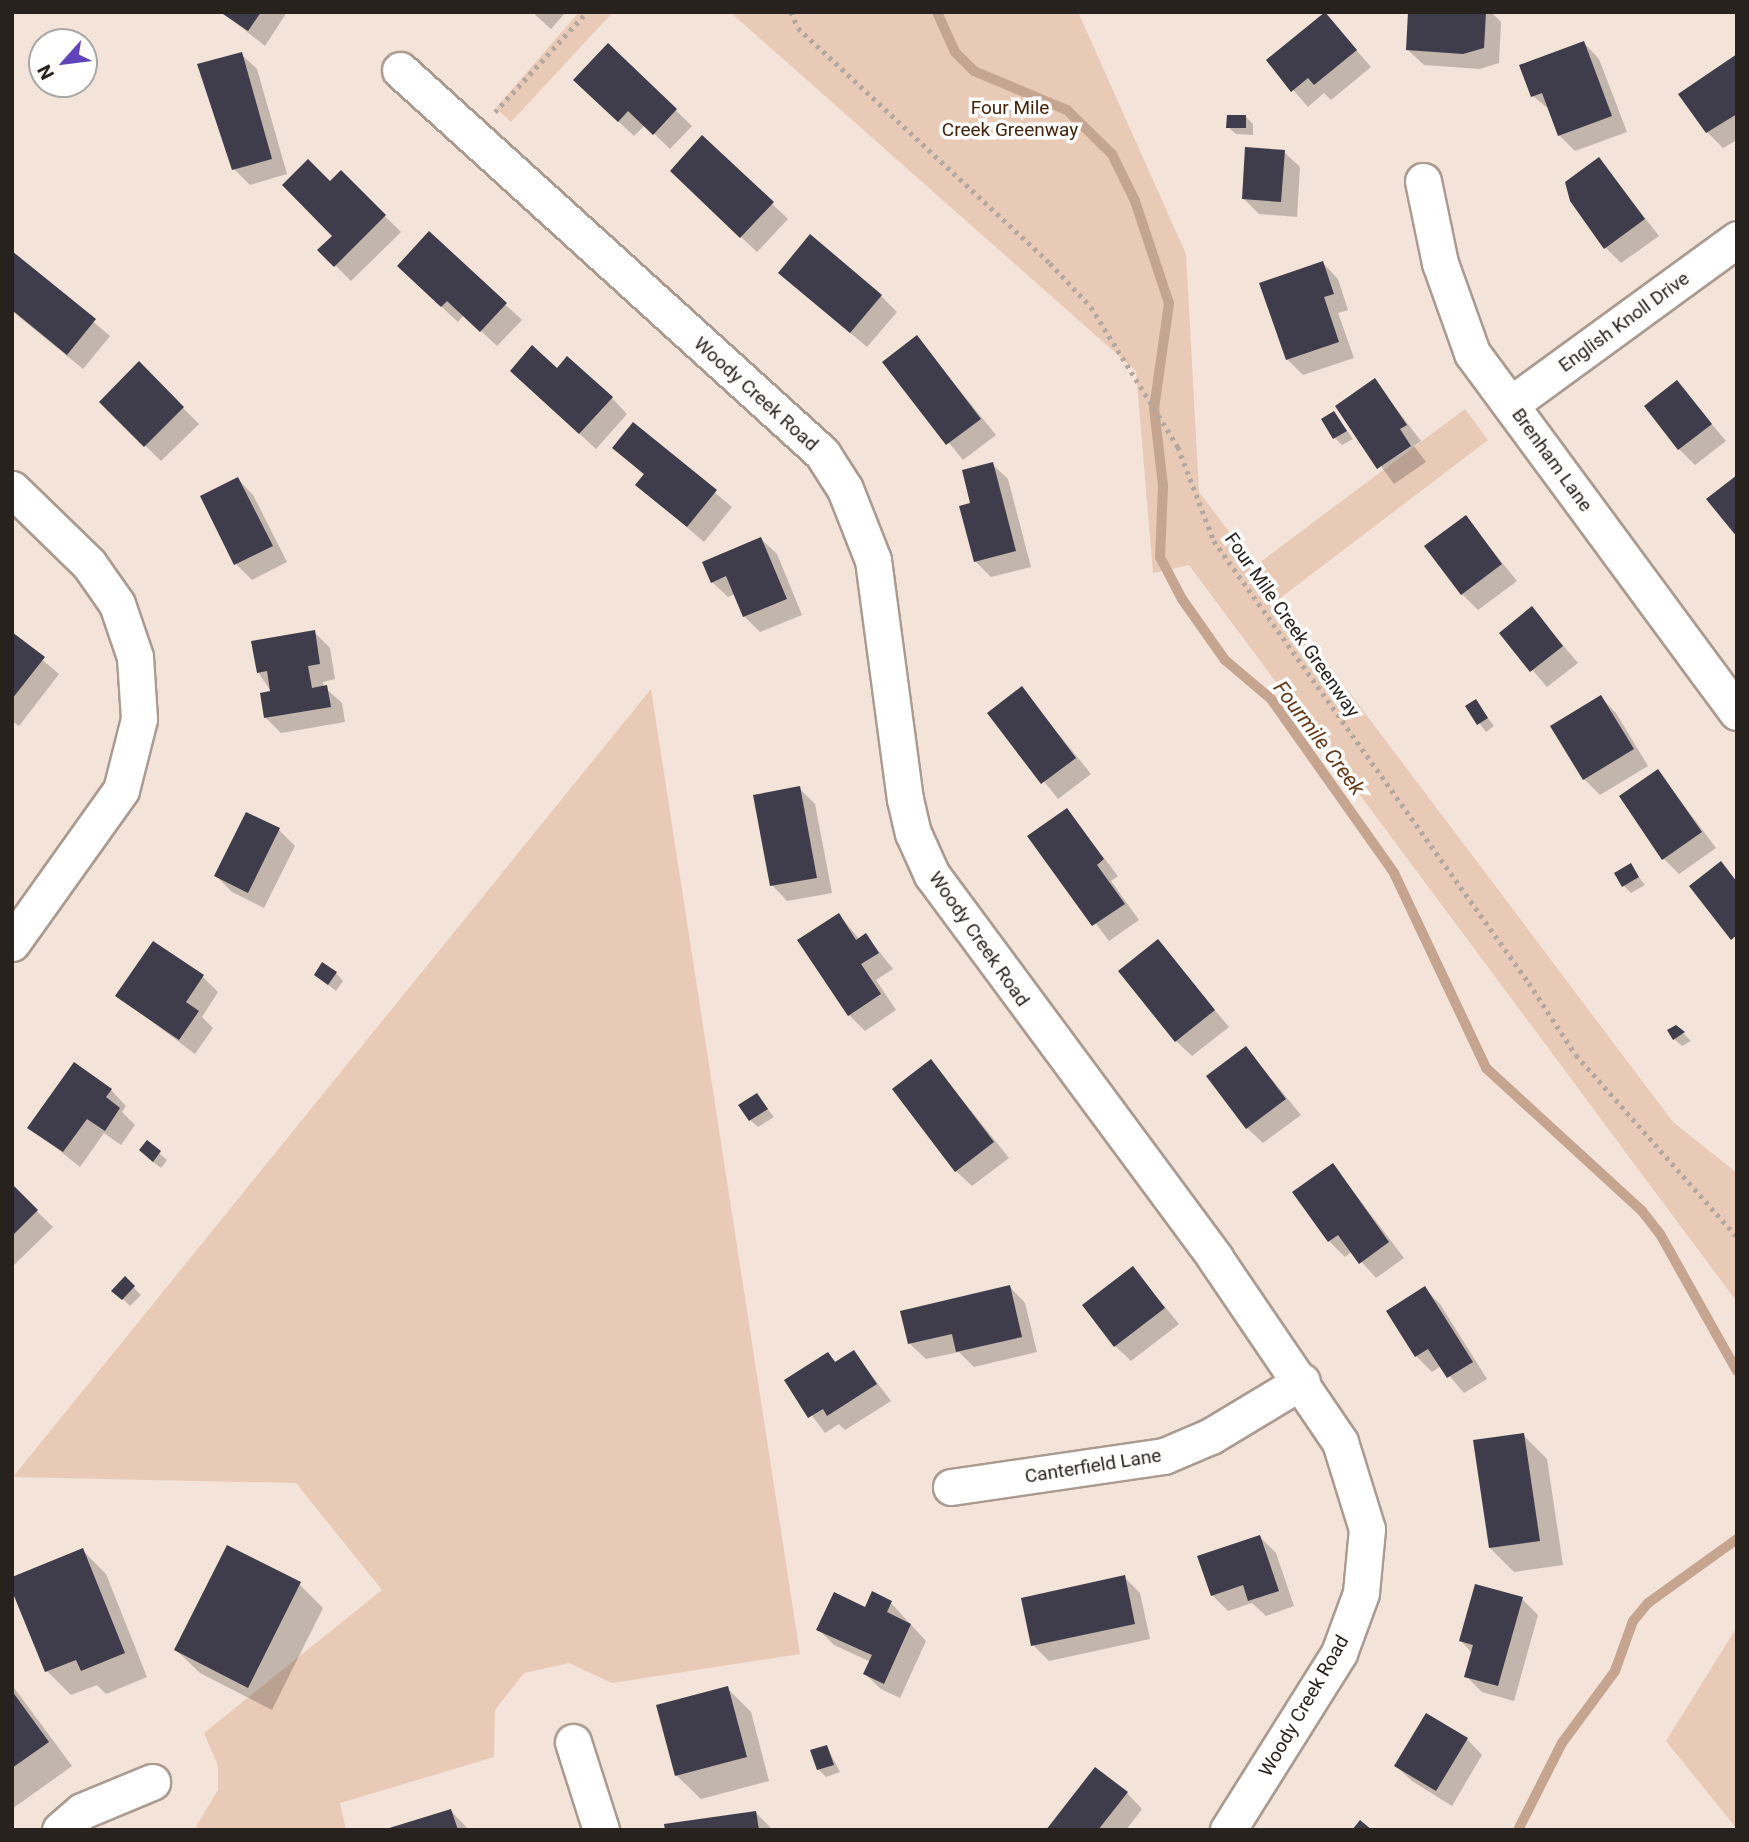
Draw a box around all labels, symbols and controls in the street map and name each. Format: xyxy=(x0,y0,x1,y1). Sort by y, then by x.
north arrow xyxy=(28,28,98,98)
text: N xyxy=(32,61,59,83)
park label: Four Mile Creek Greenway xyxy=(942,97,1078,141)
street label: English Knoll Drive xyxy=(1554,267,1694,377)
street label: Woody Creek Road xyxy=(689,332,823,456)
street label: Brenham Lane xyxy=(1507,404,1597,516)
street label: Four Mile Creek Greenway xyxy=(1220,528,1364,722)
water label: Fourmile Creek xyxy=(1268,676,1370,800)
street label: Woody Creek Road xyxy=(924,867,1034,1011)
street label: Canterfield Lane xyxy=(1023,1444,1163,1488)
street label: Woody Creek Road xyxy=(1254,1631,1354,1781)

